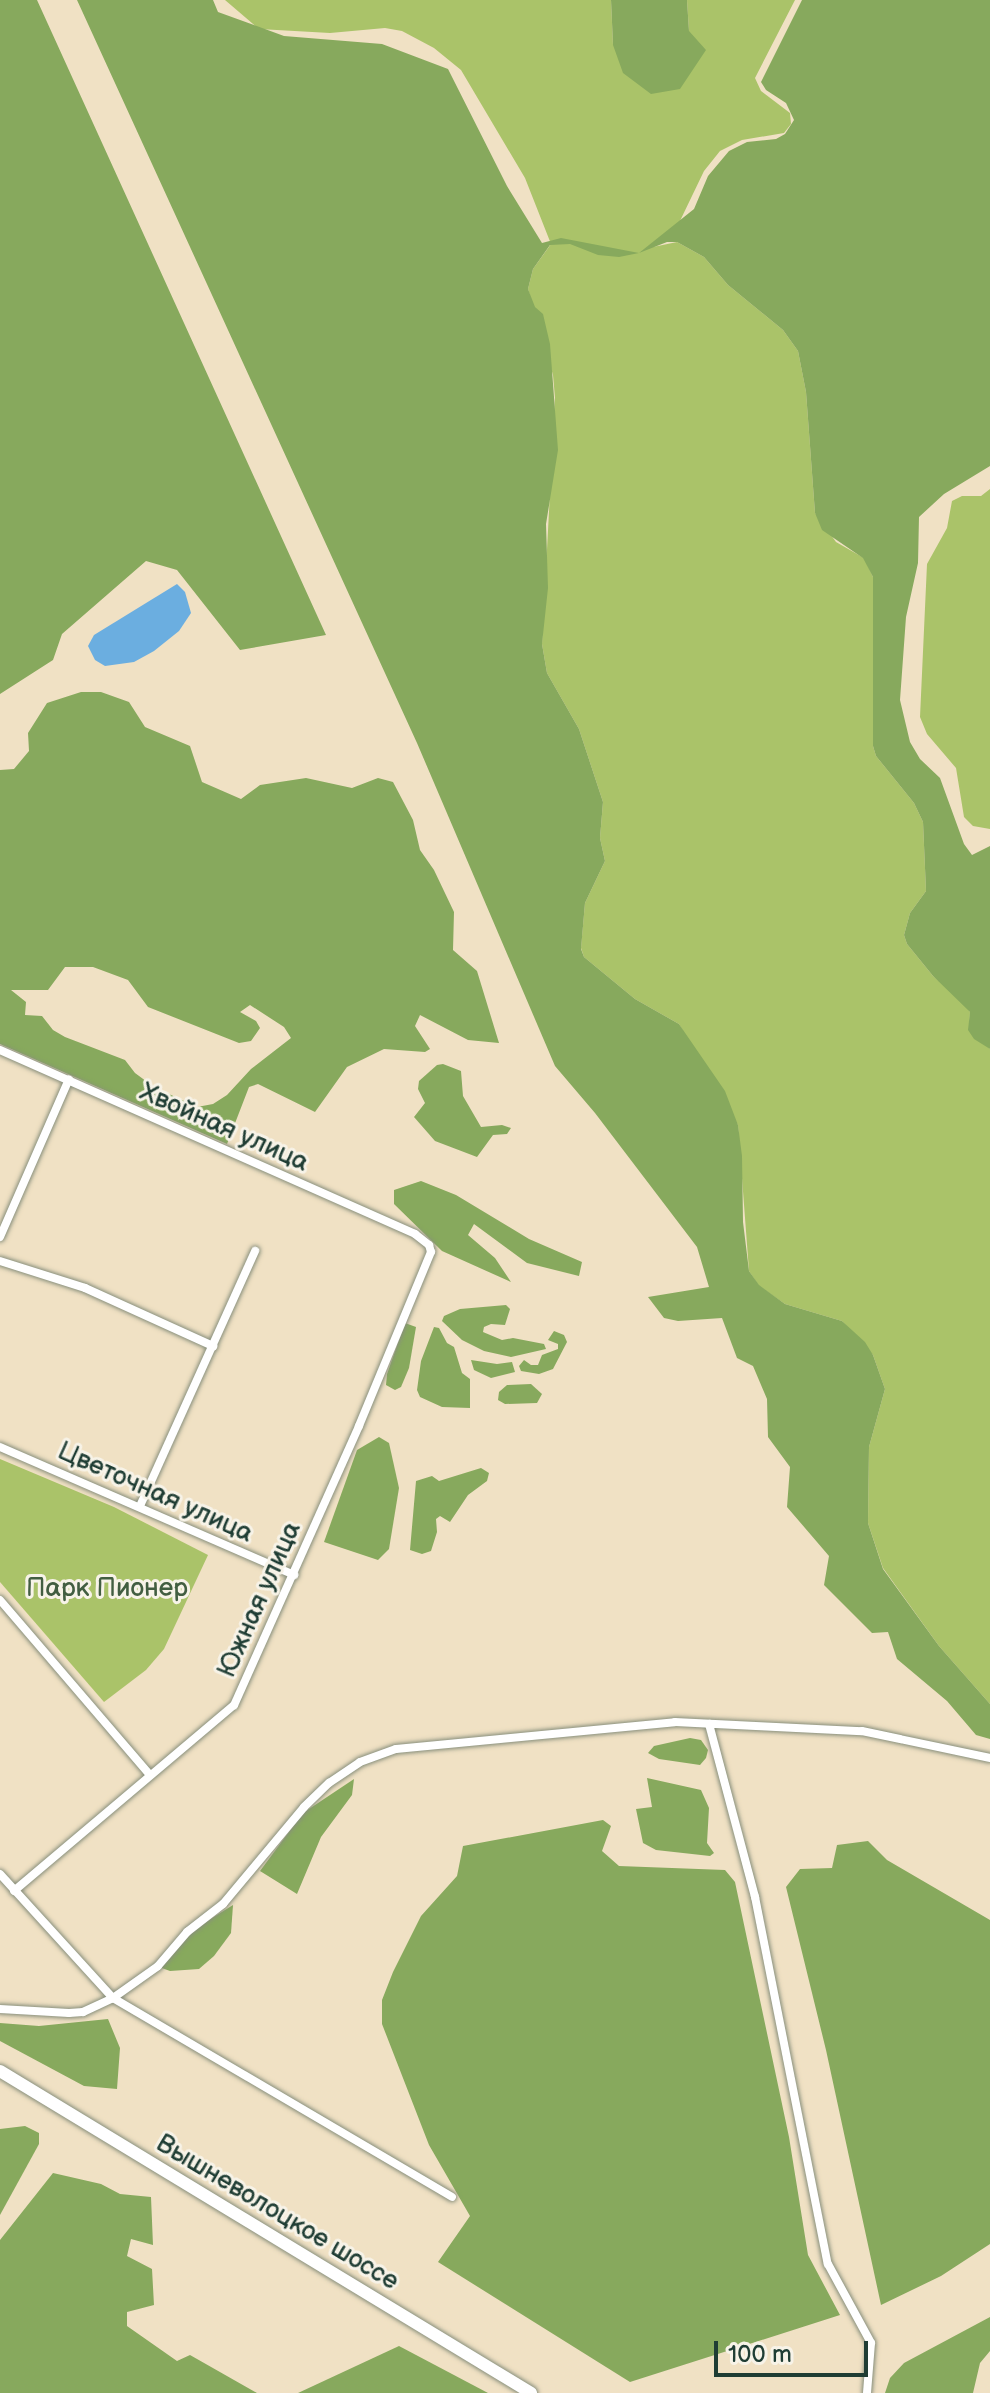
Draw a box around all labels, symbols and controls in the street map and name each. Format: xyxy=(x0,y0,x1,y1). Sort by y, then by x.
street label: Хвойная улица xyxy=(135,1077,313,1179)
street label: Цветочная улица xyxy=(53,1436,257,1550)
street label: Южная улица xyxy=(212,1517,308,1683)
park label: Парк Пионер xyxy=(26,1573,188,1605)
street label: Вышневолоцкое шоссе xyxy=(150,2128,404,2298)
scale bar xyxy=(718,2325,872,2375)
text: 100 m xyxy=(728,2340,792,2369)

